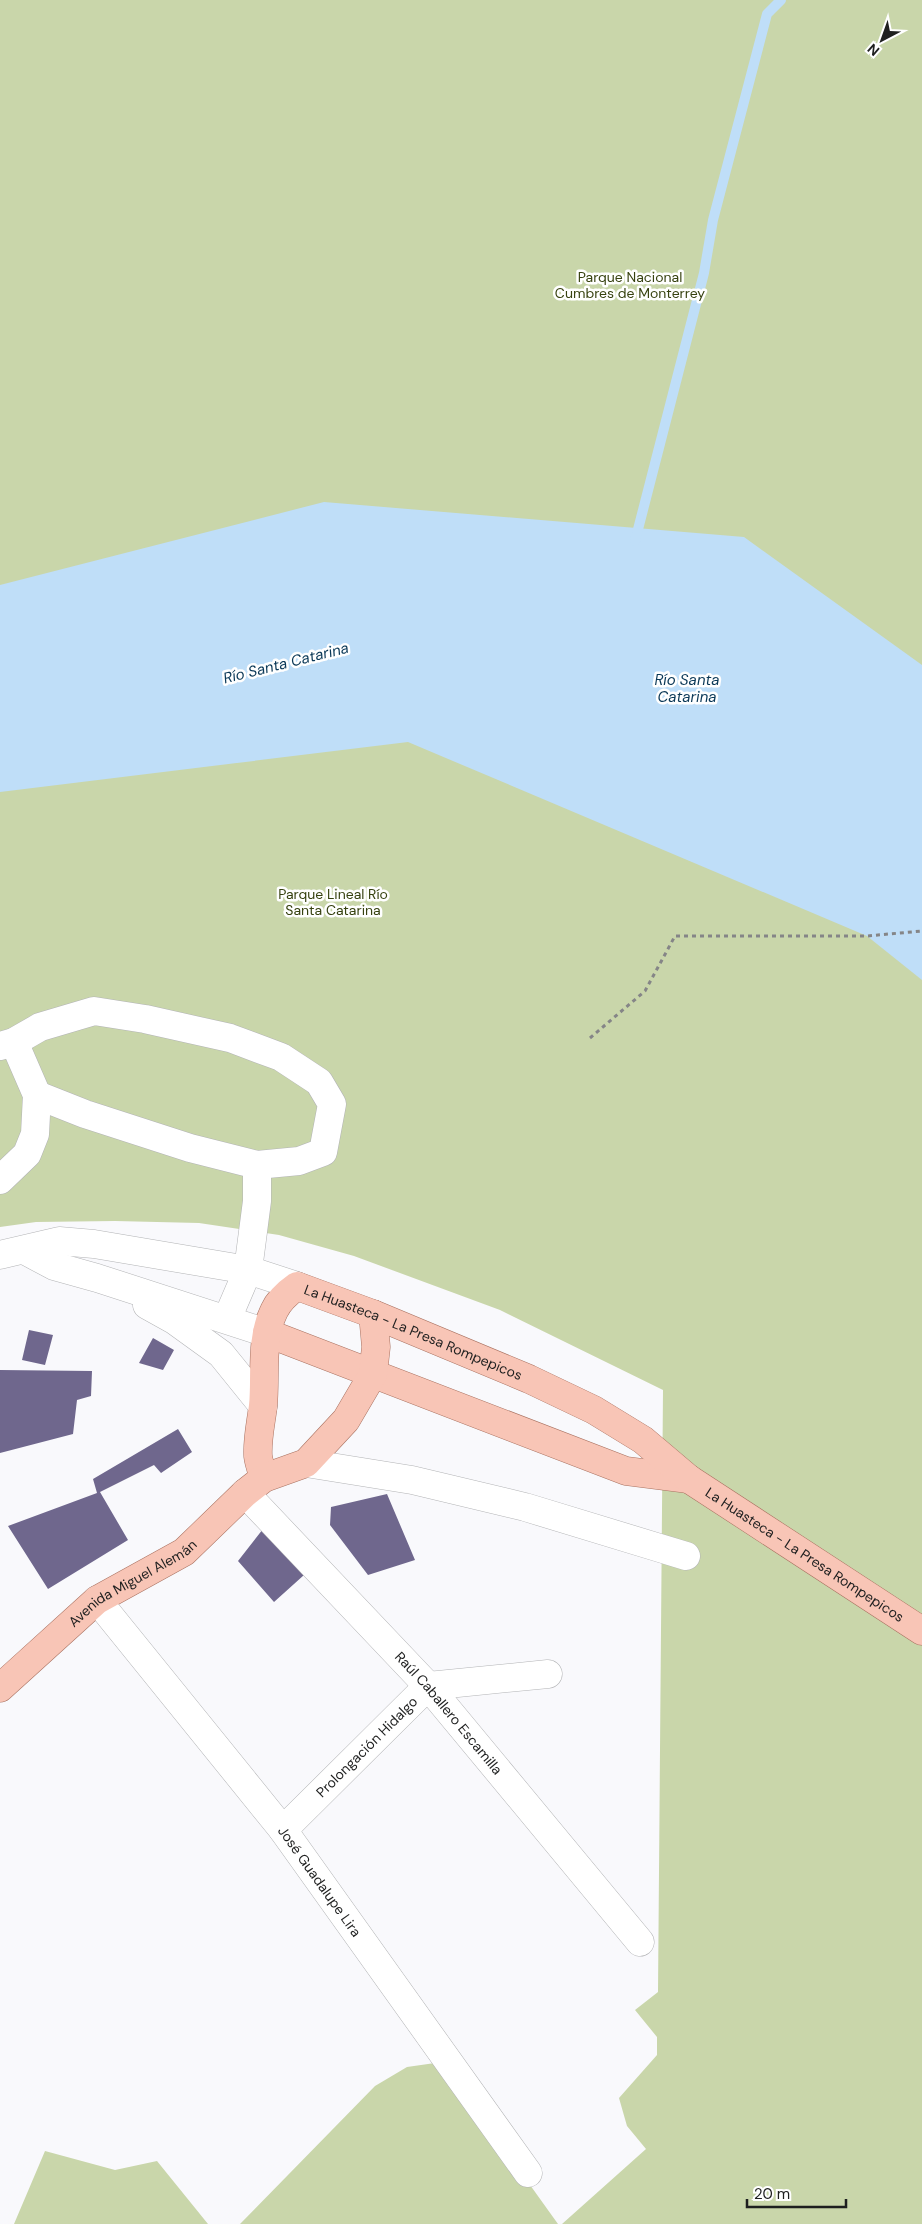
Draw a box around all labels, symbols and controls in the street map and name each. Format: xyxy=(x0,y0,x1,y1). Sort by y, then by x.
north arrow xyxy=(857,15,907,65)
text: N xyxy=(864,40,883,60)
park label: Parque Nacional Cumbres de Monterrey xyxy=(555,268,705,302)
water label: Río Santa Catarina xyxy=(221,638,351,688)
water label: Río Santa Catarina xyxy=(654,670,720,707)
park label: Parque Lineal Río Santa Catarina xyxy=(278,885,388,919)
street label: La Huasteca - La Presa Rompepicos xyxy=(302,1280,525,1384)
street label: La Huasteca - La Presa Rompepicos xyxy=(702,1483,908,1626)
street label: Avenida Miguel Alemán xyxy=(65,1536,201,1631)
street label: Raúl Caballero Escamilla xyxy=(391,1648,506,1778)
street label: Prolongación Hidalgo xyxy=(312,1693,421,1801)
street label: José Guadalupe Lira xyxy=(274,1823,365,1940)
scale bar xyxy=(747,2176,846,2208)
text: 20 m xyxy=(754,2184,790,2204)

